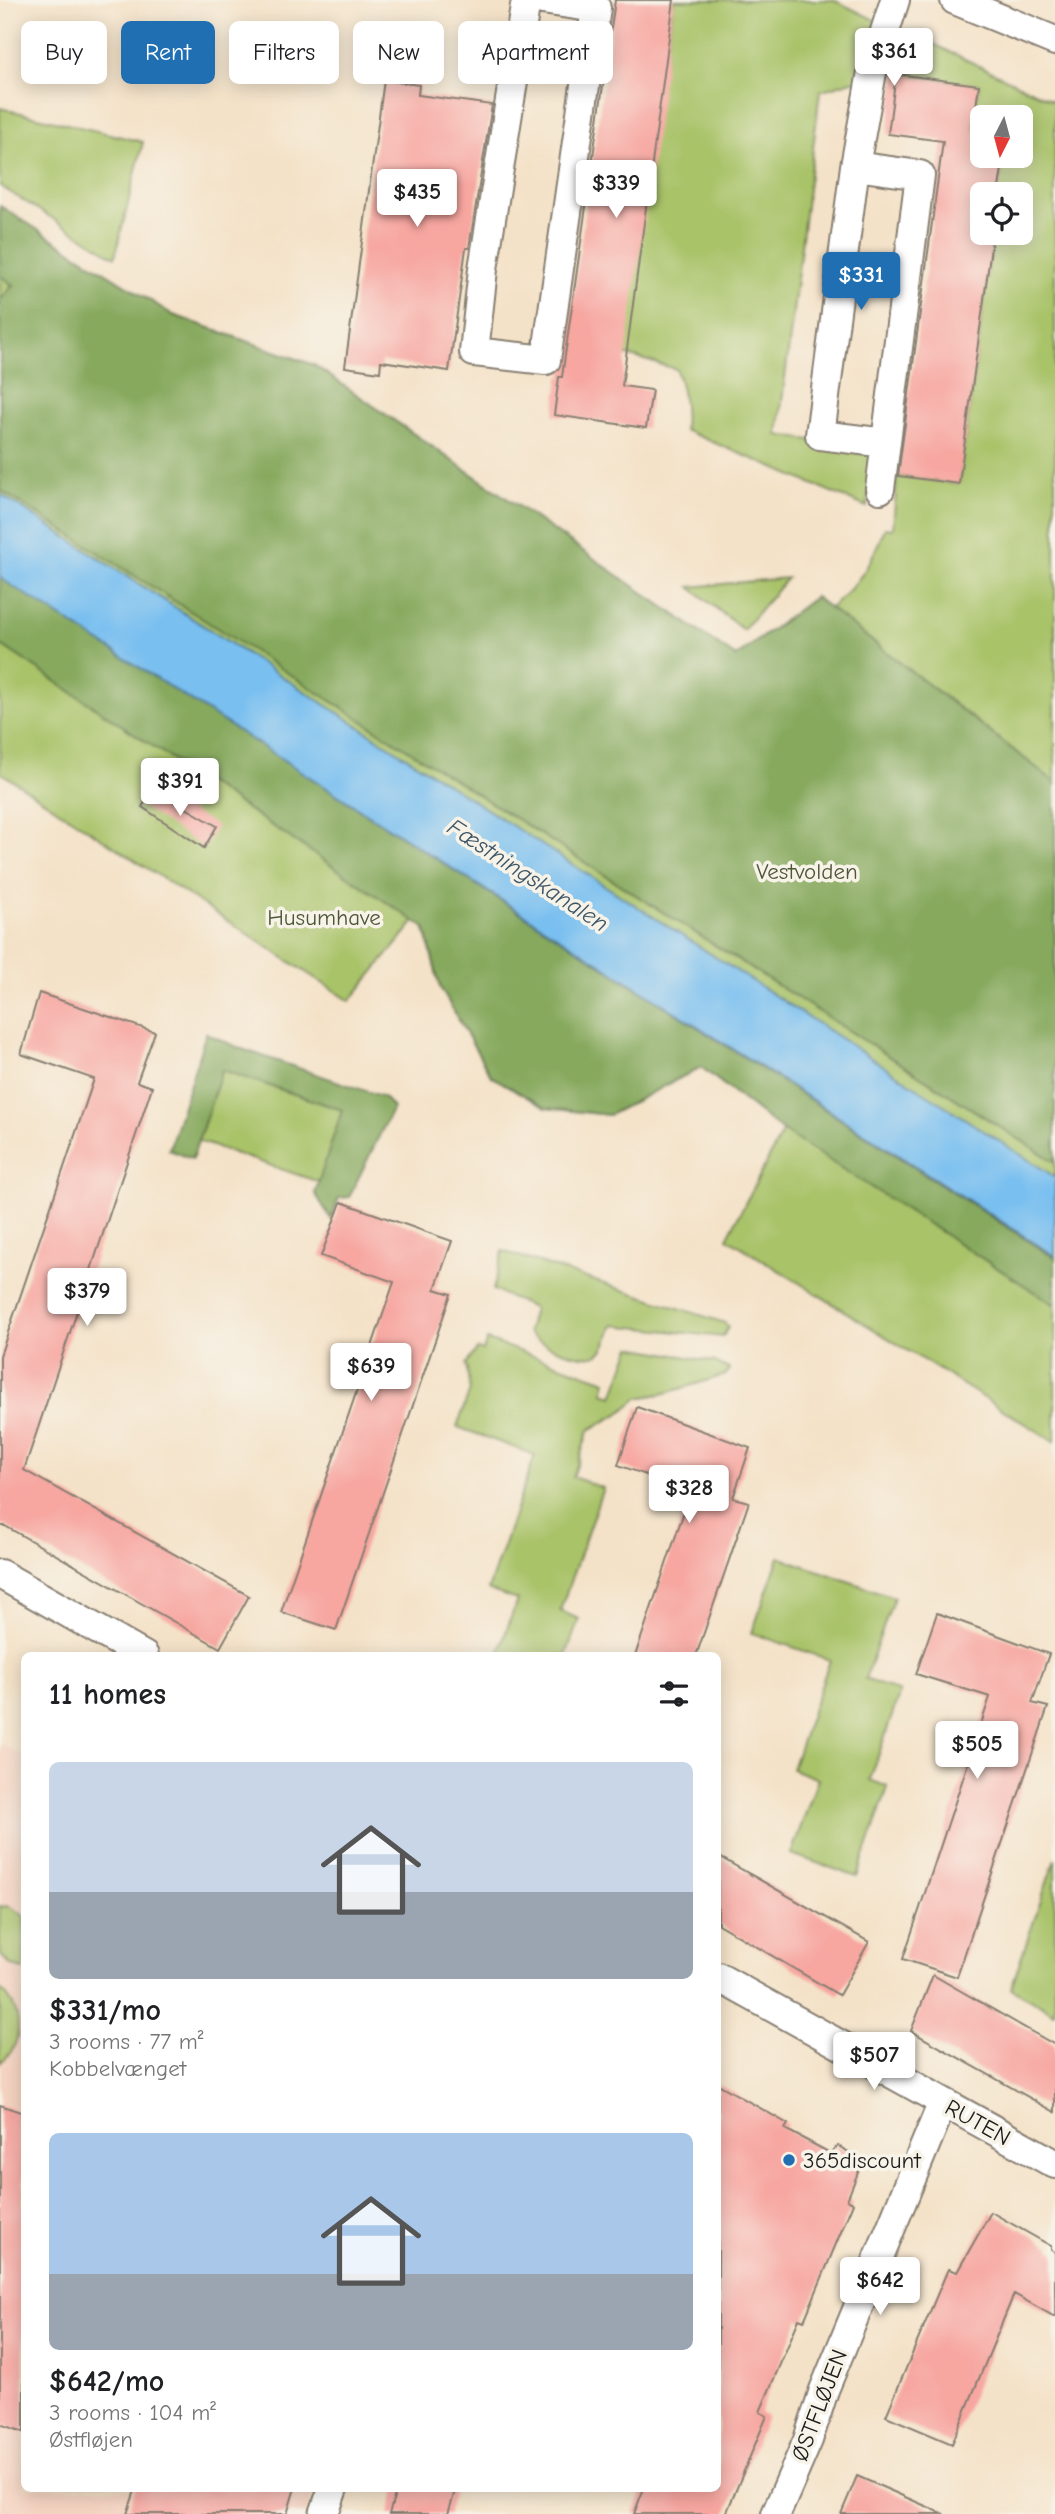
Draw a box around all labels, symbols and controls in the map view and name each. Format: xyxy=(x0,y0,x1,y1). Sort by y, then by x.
chip: Buy xyxy=(21,21,107,84)
chip: Rent xyxy=(121,21,215,84)
chip: Filters xyxy=(229,21,339,84)
chip: New xyxy=(353,21,444,84)
chip: Apartment xyxy=(458,21,613,84)
pin: $361 xyxy=(853,28,935,88)
text: $361 xyxy=(871,37,917,64)
north arrow xyxy=(970,105,1032,168)
map controls xyxy=(970,105,1033,245)
pin: $339 xyxy=(575,160,657,220)
text: $339 xyxy=(592,169,640,196)
pin: $435 xyxy=(376,170,458,229)
text: $435 xyxy=(393,178,441,205)
button: locate xyxy=(970,182,1033,245)
pin: $331 xyxy=(820,252,902,312)
text: $331 xyxy=(838,261,884,288)
pin: $391 xyxy=(139,758,221,818)
text: $391 xyxy=(157,767,203,794)
water label: Fæstningskanalen xyxy=(442,813,614,937)
park label: Vestvolden xyxy=(756,858,858,885)
park label: Husumhave xyxy=(267,904,381,931)
pin: $379 xyxy=(46,1268,128,1328)
text: $379 xyxy=(63,1277,111,1304)
pin: $639 xyxy=(330,1344,412,1403)
text: $639 xyxy=(346,1352,396,1379)
pin: $328 xyxy=(648,1466,730,1525)
text: $328 xyxy=(665,1474,713,1501)
icon: filters xyxy=(655,1675,693,1713)
text: 11 homes xyxy=(49,1677,166,1712)
pin: $505 xyxy=(936,1722,1018,1781)
text: $505 xyxy=(951,1730,1003,1757)
icon: home xyxy=(308,1807,434,1933)
text: $331/mo xyxy=(49,1993,161,2028)
text: 3 rooms · 77 m² xyxy=(49,2028,204,2055)
pin: $507 xyxy=(833,2032,915,2092)
text: $507 xyxy=(849,2041,899,2068)
text: Kobbelvænget xyxy=(49,2055,186,2082)
street label: RUTEN xyxy=(940,2094,1015,2151)
place label: 365discount xyxy=(803,2147,922,2174)
marker: 365discount xyxy=(781,2152,797,2168)
icon: home xyxy=(308,2178,434,2304)
pin: $642 xyxy=(839,2258,921,2317)
text: $642 xyxy=(856,2266,904,2293)
street label: ØSTFLØJEN xyxy=(786,2346,853,2465)
text: $642/mo xyxy=(49,2364,164,2399)
text: 3 rooms · 104 m² xyxy=(49,2399,216,2426)
text: Østfløjen xyxy=(49,2426,133,2453)

